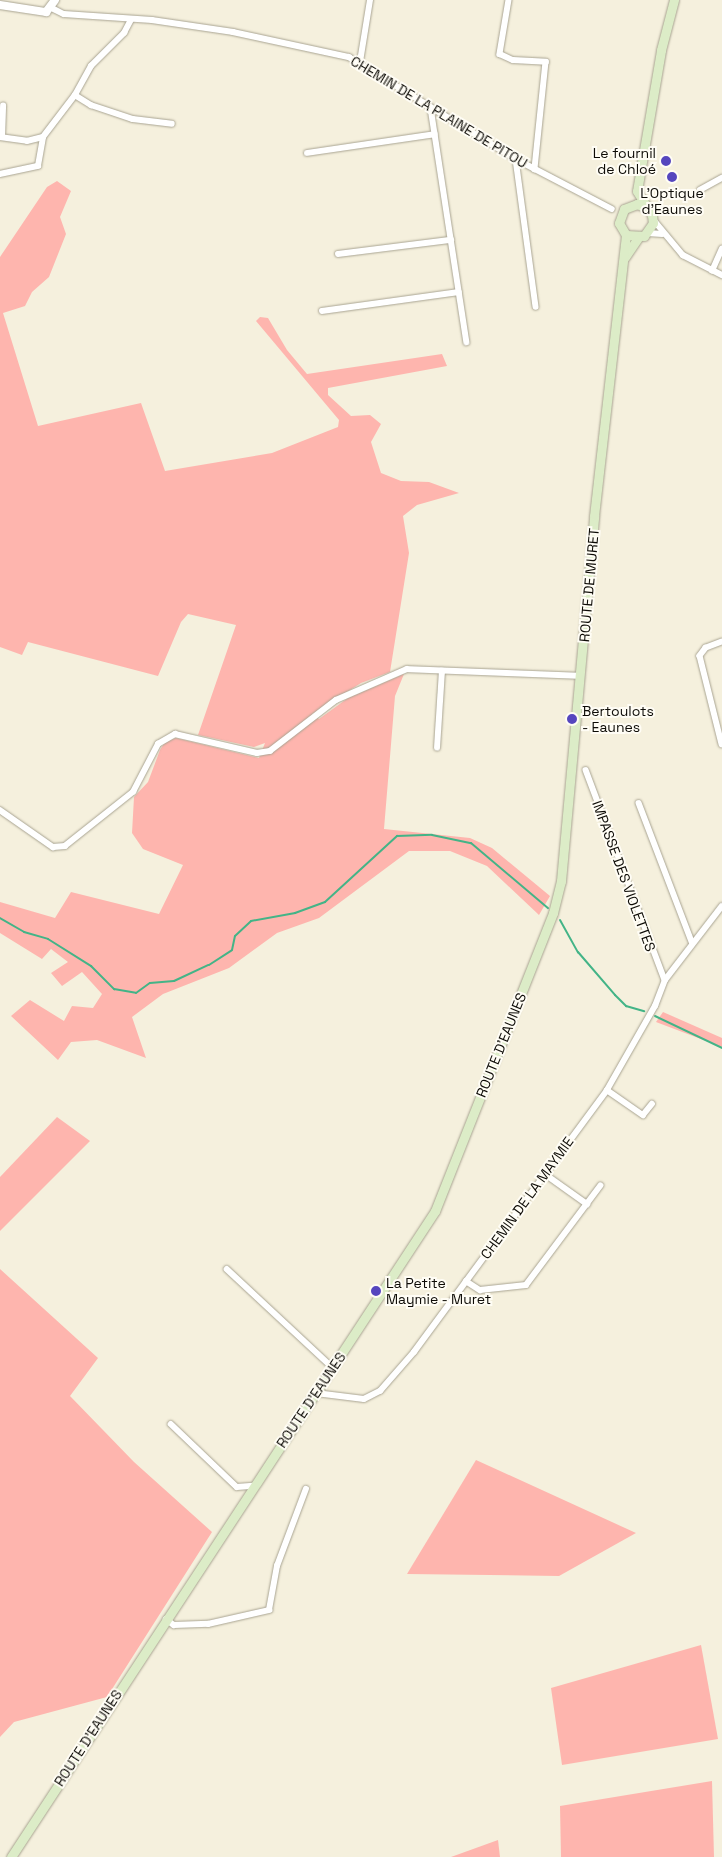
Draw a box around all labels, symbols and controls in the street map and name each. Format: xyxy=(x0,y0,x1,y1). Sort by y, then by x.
street label: CHEMIN DE LA PLAINE DE PITOU xyxy=(347,52,531,172)
place label: Le fournil de Chloé xyxy=(593,145,656,178)
marker: Le fournil de Chloé xyxy=(660,155,672,167)
marker: L'Optique d'Eaunes xyxy=(666,171,678,183)
place label: L'Optique d'Eaunes xyxy=(640,185,704,218)
street label: ROUTE DE MURET xyxy=(576,527,602,643)
place label: Bertoulots - Eaunes xyxy=(582,703,654,736)
marker: Bertoulots - Eaunes xyxy=(566,713,578,725)
street label: IMPASSE DES VIOLETTES xyxy=(589,798,659,954)
street label: ROUTE D'EAUNES xyxy=(472,990,530,1100)
street label: CHEMIN DE LA MAYMIE xyxy=(477,1134,577,1262)
place label: La Petite Maymie - Muret xyxy=(386,1275,492,1308)
marker: La Petite Maymie - Muret xyxy=(370,1285,382,1297)
street label: ROUTE D'EAUNES xyxy=(273,1349,349,1451)
street label: ROUTE D'EAUNES xyxy=(51,1687,125,1789)

